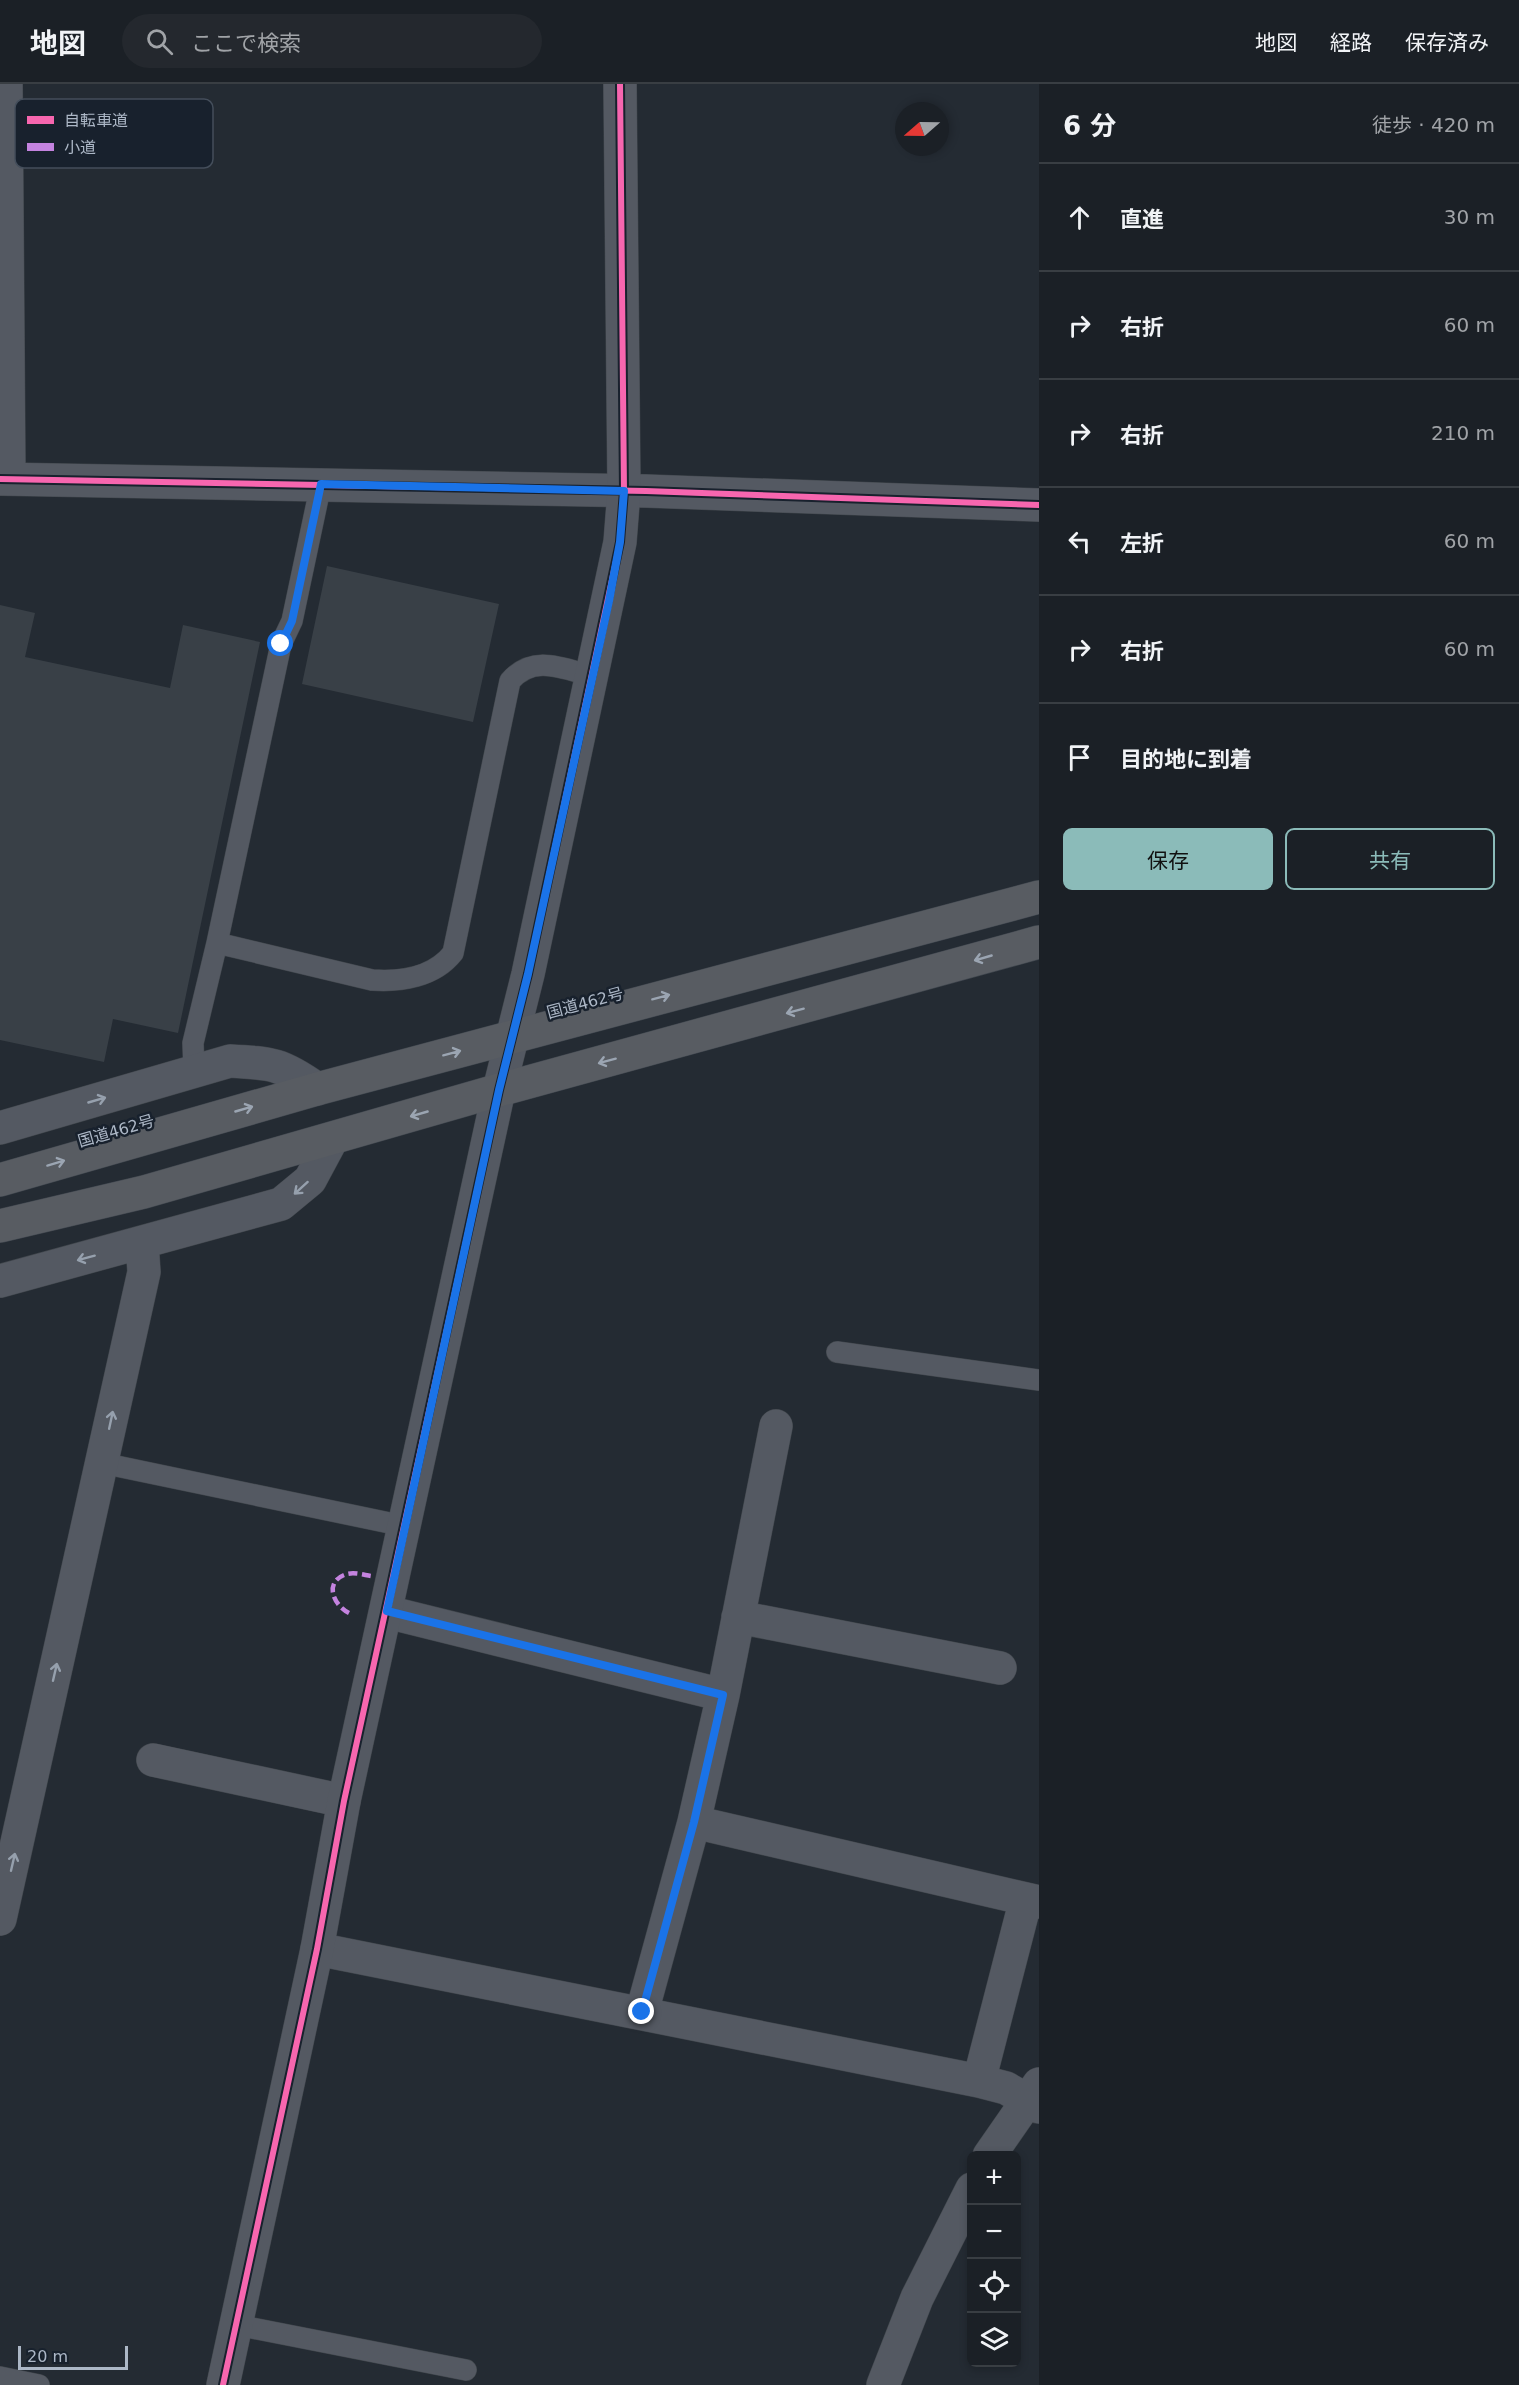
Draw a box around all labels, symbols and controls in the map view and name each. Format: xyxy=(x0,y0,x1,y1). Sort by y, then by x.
search box xyxy=(122,14,542,68)
icon: search xyxy=(143,25,176,58)
text: 地図 xyxy=(30,27,86,60)
text: ここで検索 xyxy=(191,31,301,56)
text: 地図 xyxy=(1255,31,1297,55)
text: 経路 xyxy=(1330,31,1372,55)
text: 保存済み xyxy=(1405,31,1489,55)
legend xyxy=(15,99,213,168)
north arrow xyxy=(895,102,949,156)
text: 自転車道 xyxy=(64,111,128,130)
text: 6 分 xyxy=(1063,111,1116,141)
text: 徒歩 · 420 m xyxy=(1372,113,1495,137)
text: 小道 xyxy=(64,138,96,157)
icon: ahead xyxy=(1063,201,1096,234)
text: 30 m xyxy=(1444,205,1495,229)
text: 直進 xyxy=(1120,207,1164,232)
icon: right xyxy=(1063,309,1096,342)
text: 60 m xyxy=(1444,313,1495,337)
text: 右折 xyxy=(1120,315,1164,340)
icon: right xyxy=(1063,417,1096,450)
text: 210 m xyxy=(1431,421,1495,445)
text: 右折 xyxy=(1120,423,1164,448)
icon: left xyxy=(1063,525,1096,558)
text: 60 m xyxy=(1444,529,1495,553)
text: 左折 xyxy=(1120,531,1164,556)
route start xyxy=(267,630,293,656)
icon: right xyxy=(1063,633,1096,666)
text: 60 m xyxy=(1444,637,1495,661)
text: 右折 xyxy=(1120,639,1164,664)
icon: arrive xyxy=(1063,741,1096,774)
text: 目的地に到着 xyxy=(1120,747,1252,772)
button: 保存 xyxy=(1063,828,1273,890)
button: 共有 xyxy=(1285,828,1495,890)
one-way arrow xyxy=(974,953,993,964)
street label: 国道462号 xyxy=(545,984,625,1022)
one-way arrow xyxy=(651,991,670,1002)
one-way arrow xyxy=(786,1005,805,1017)
one-way arrow xyxy=(442,1046,461,1058)
one-way arrow xyxy=(597,1056,616,1067)
one-way arrow xyxy=(87,1094,106,1105)
one-way arrow xyxy=(234,1103,253,1114)
one-way arrow xyxy=(410,1109,429,1120)
street label: 国道462号 xyxy=(76,1111,156,1151)
one-way arrow xyxy=(46,1157,65,1168)
one-way arrow xyxy=(294,1181,309,1195)
one-way arrow xyxy=(76,1253,95,1265)
one-way arrow xyxy=(106,1411,118,1430)
one-way arrow xyxy=(50,1663,62,1682)
one-way arrow xyxy=(7,1853,19,1872)
route end xyxy=(628,1998,654,2024)
map controls xyxy=(967,2151,1021,2367)
button: + xyxy=(967,2151,1021,2205)
button: − xyxy=(967,2205,1021,2259)
button: locate xyxy=(967,2259,1021,2313)
button: layers xyxy=(967,2313,1021,2367)
scale bar xyxy=(18,2343,128,2370)
text: 20 m xyxy=(27,2347,68,2366)

